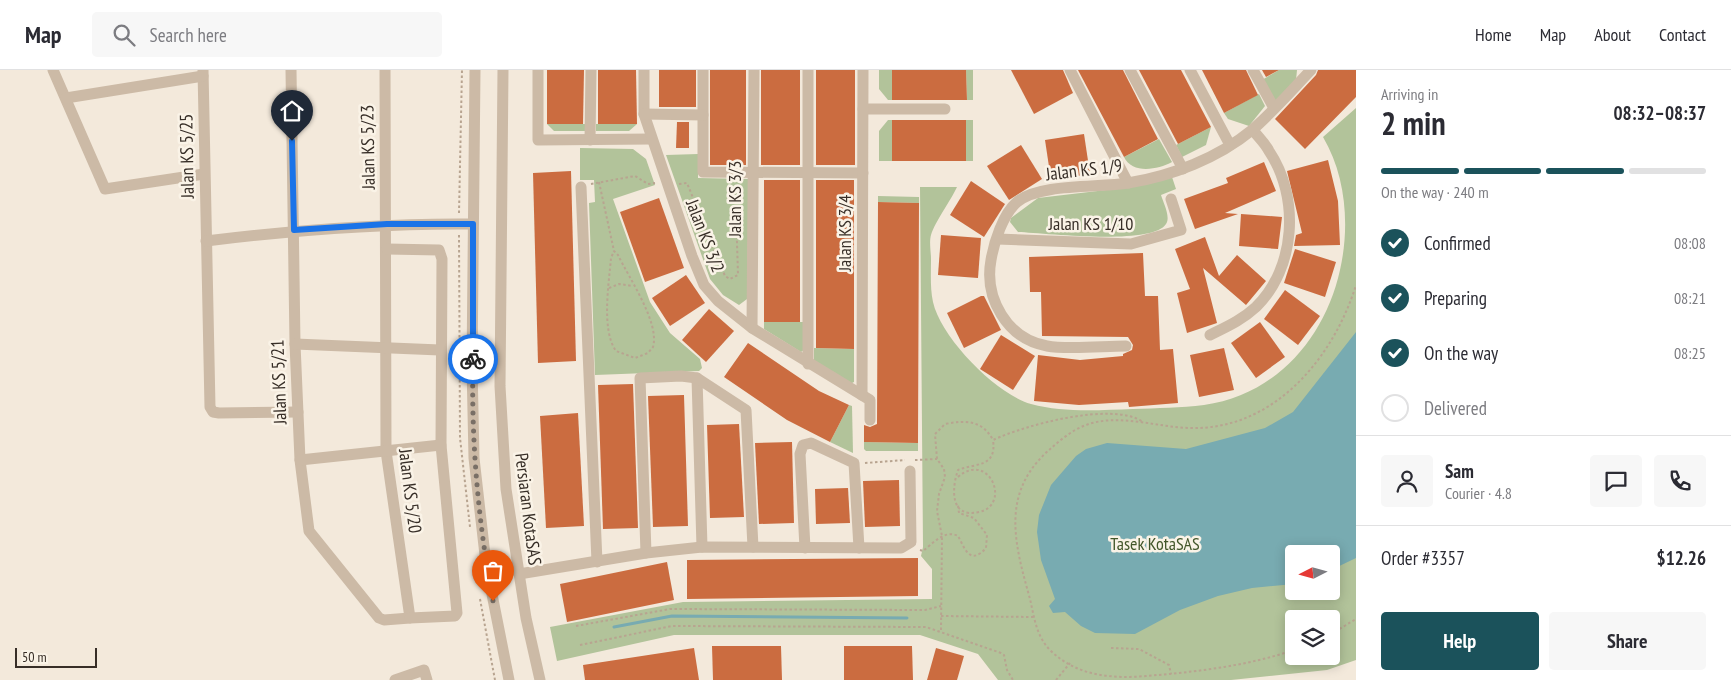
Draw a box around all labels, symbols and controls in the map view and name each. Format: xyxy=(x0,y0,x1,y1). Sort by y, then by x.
search box xyxy=(92,12,442,57)
text: Map xyxy=(25,19,62,50)
icon: search xyxy=(110,21,138,49)
text: Search here xyxy=(150,23,227,47)
text: Home xyxy=(1475,23,1512,46)
text: Map xyxy=(1540,23,1566,46)
text: About xyxy=(1594,23,1631,46)
text: Contact xyxy=(1659,23,1706,46)
text: Arriving in xyxy=(1381,84,1438,104)
pin xyxy=(271,90,313,141)
icon: home xyxy=(278,97,306,125)
text: 08:32–08:37 xyxy=(1613,101,1706,125)
text: 2 min xyxy=(1381,102,1446,144)
street label: Jalan KS 5/23 xyxy=(355,104,380,191)
street label: Jalan KS 5/25 xyxy=(174,113,199,200)
street label: Jalan KS 1/9 xyxy=(1044,153,1123,186)
street label: Jalan KS 3/3 xyxy=(723,161,746,238)
text: On the way · 240 m xyxy=(1381,182,1489,202)
street label: Jalan KS 3/2 xyxy=(681,195,730,276)
street label: Jalan KS 3/4 xyxy=(833,195,856,272)
street label: Jalan KS 1/10 xyxy=(1048,212,1133,235)
icon: check xyxy=(1381,229,1409,257)
text: Confirmed xyxy=(1424,231,1491,255)
text: 08:08 xyxy=(1674,233,1706,253)
icon: check xyxy=(1381,284,1409,312)
text: Preparing xyxy=(1424,286,1487,310)
text: 08:21 xyxy=(1674,288,1706,308)
courier xyxy=(448,334,498,384)
street label: Jalan KS 5/21 xyxy=(266,339,292,426)
icon: check xyxy=(1381,339,1409,367)
text: On the way xyxy=(1424,341,1498,365)
text: 08:25 xyxy=(1674,343,1706,363)
icon: bike xyxy=(459,345,487,373)
text: Delivered xyxy=(1424,396,1487,420)
street label: Jalan KS 5/20 xyxy=(394,447,427,534)
street label: Persiaran KotaSAS xyxy=(510,451,547,567)
button: person xyxy=(1381,455,1433,507)
button: chat xyxy=(1590,455,1642,507)
button: phone xyxy=(1654,455,1706,507)
text: Sam xyxy=(1445,459,1474,483)
text: Courier · 4.8 xyxy=(1445,483,1512,503)
park label: Tasek KotaSAS xyxy=(1110,532,1200,555)
north arrow xyxy=(1285,545,1340,600)
map controls xyxy=(1285,545,1340,665)
text: Order #3357 xyxy=(1381,546,1465,570)
text: $12.26 xyxy=(1657,546,1706,570)
pin xyxy=(472,550,514,601)
icon: bag xyxy=(479,557,507,585)
button: layers xyxy=(1285,610,1340,665)
button: Help xyxy=(1381,612,1539,670)
button: Share xyxy=(1549,612,1706,670)
scale bar xyxy=(15,645,98,668)
text: 50 m xyxy=(22,648,47,666)

